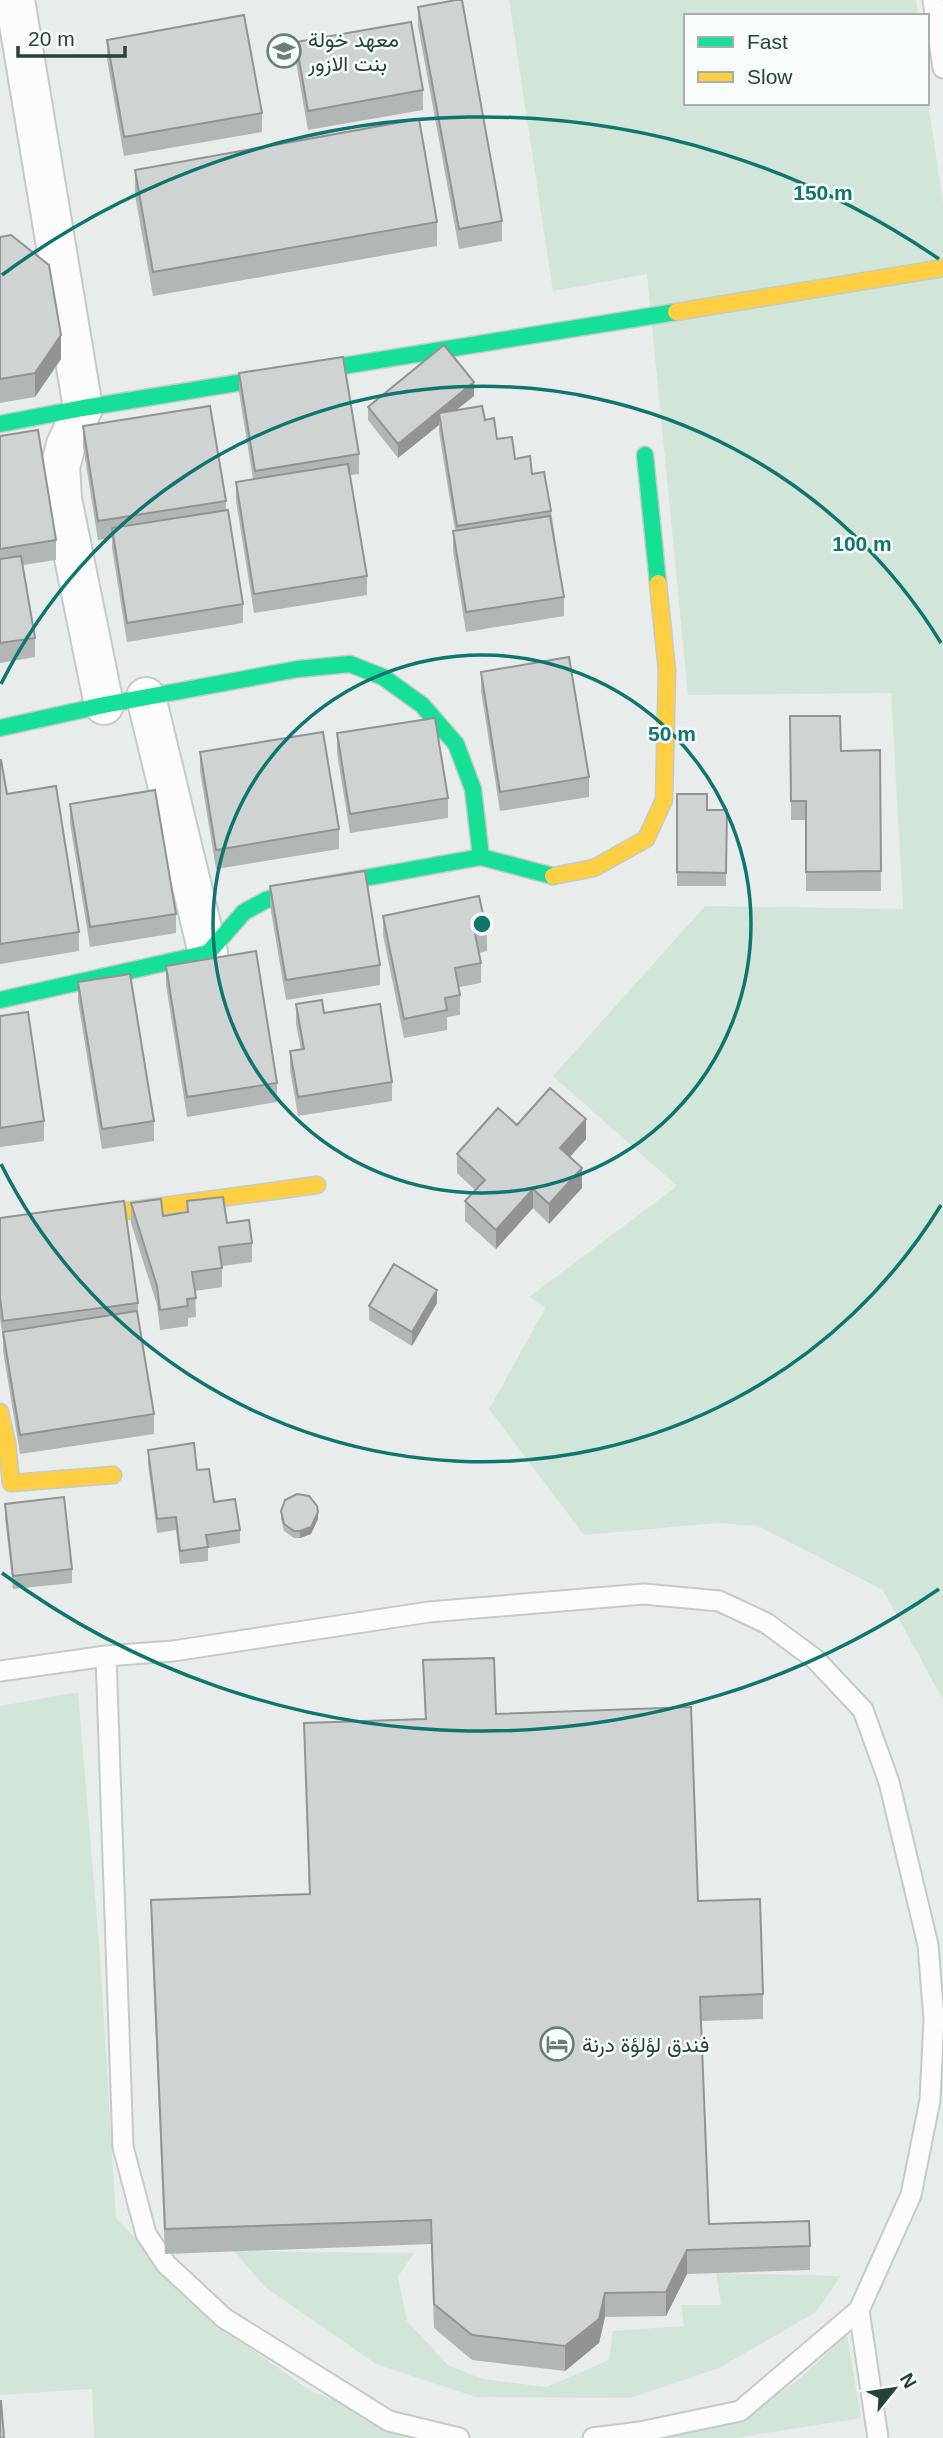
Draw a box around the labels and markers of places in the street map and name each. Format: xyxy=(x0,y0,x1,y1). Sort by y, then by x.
place label: معهد خولة بنت الازور xyxy=(307,28,399,77)
school or university icon: معهد خولة بنت الازور xyxy=(265,32,303,70)
centre of rings xyxy=(470,912,494,936)
hotel icon: فندق لؤلؤة درنة xyxy=(538,2025,576,2063)
place label: فندق لؤلؤة درنة xyxy=(582,2033,709,2058)

